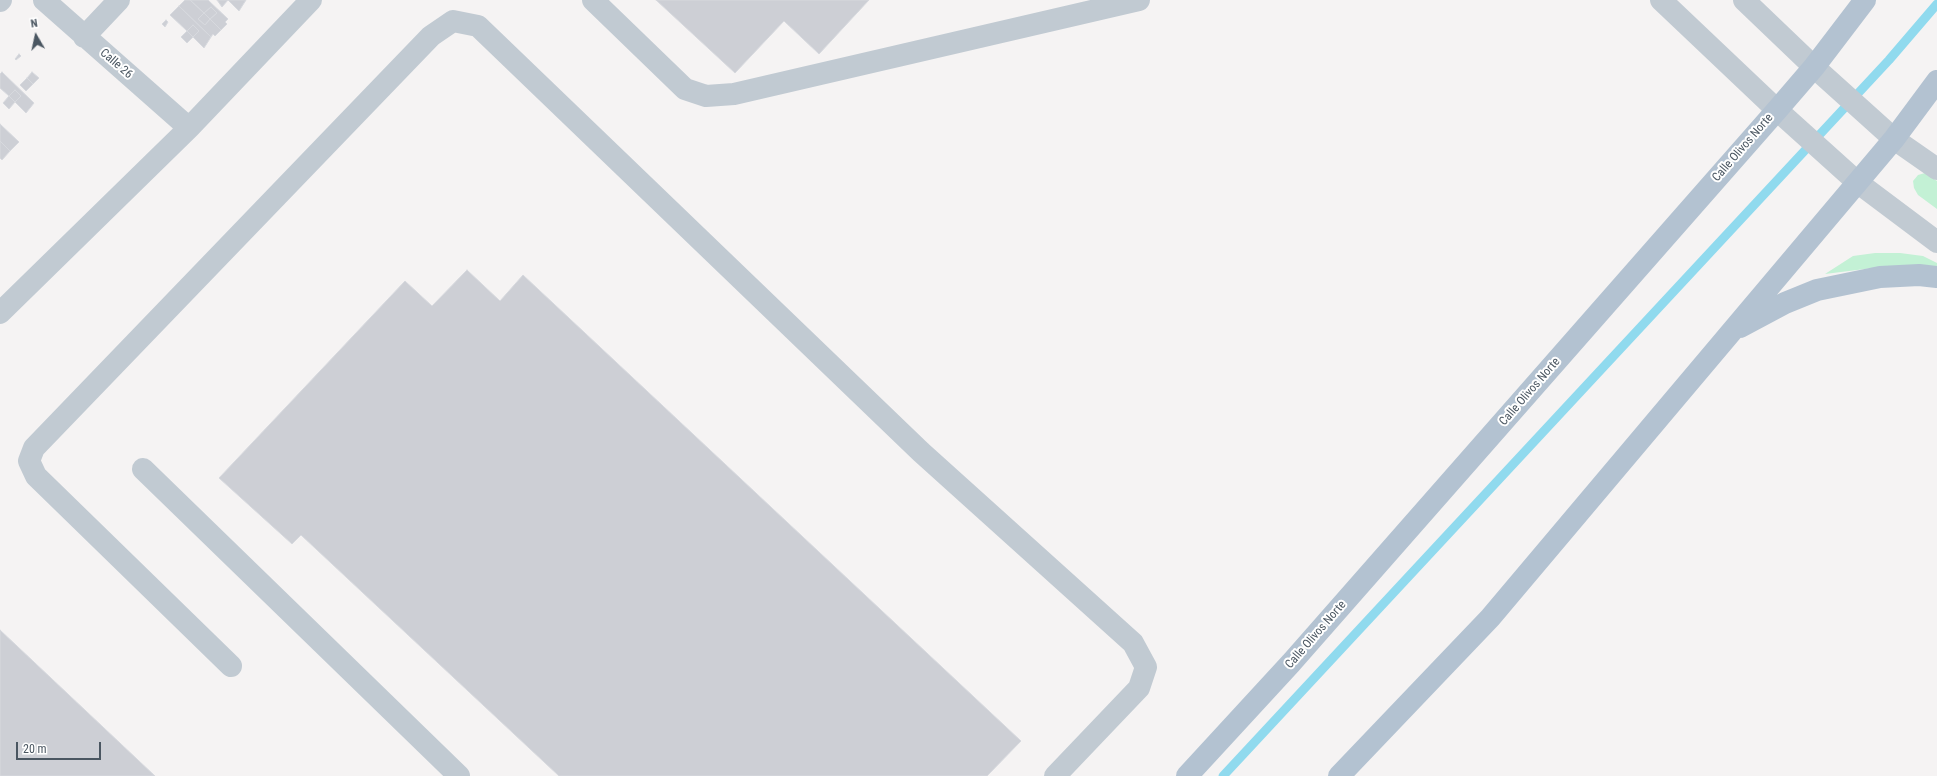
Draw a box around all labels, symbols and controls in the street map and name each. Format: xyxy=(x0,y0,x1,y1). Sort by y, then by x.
north arrow xyxy=(16,16,56,56)
text: N xyxy=(30,17,38,31)
street label: Calle 26 xyxy=(97,46,135,82)
street label: Calle Olivos Norte xyxy=(1710,111,1776,185)
street label: Calle Olivos Norte xyxy=(1497,355,1563,429)
street label: Calle Olivos Norte xyxy=(1283,598,1349,672)
scale bar xyxy=(18,734,103,760)
text: 20 m xyxy=(23,742,47,756)

